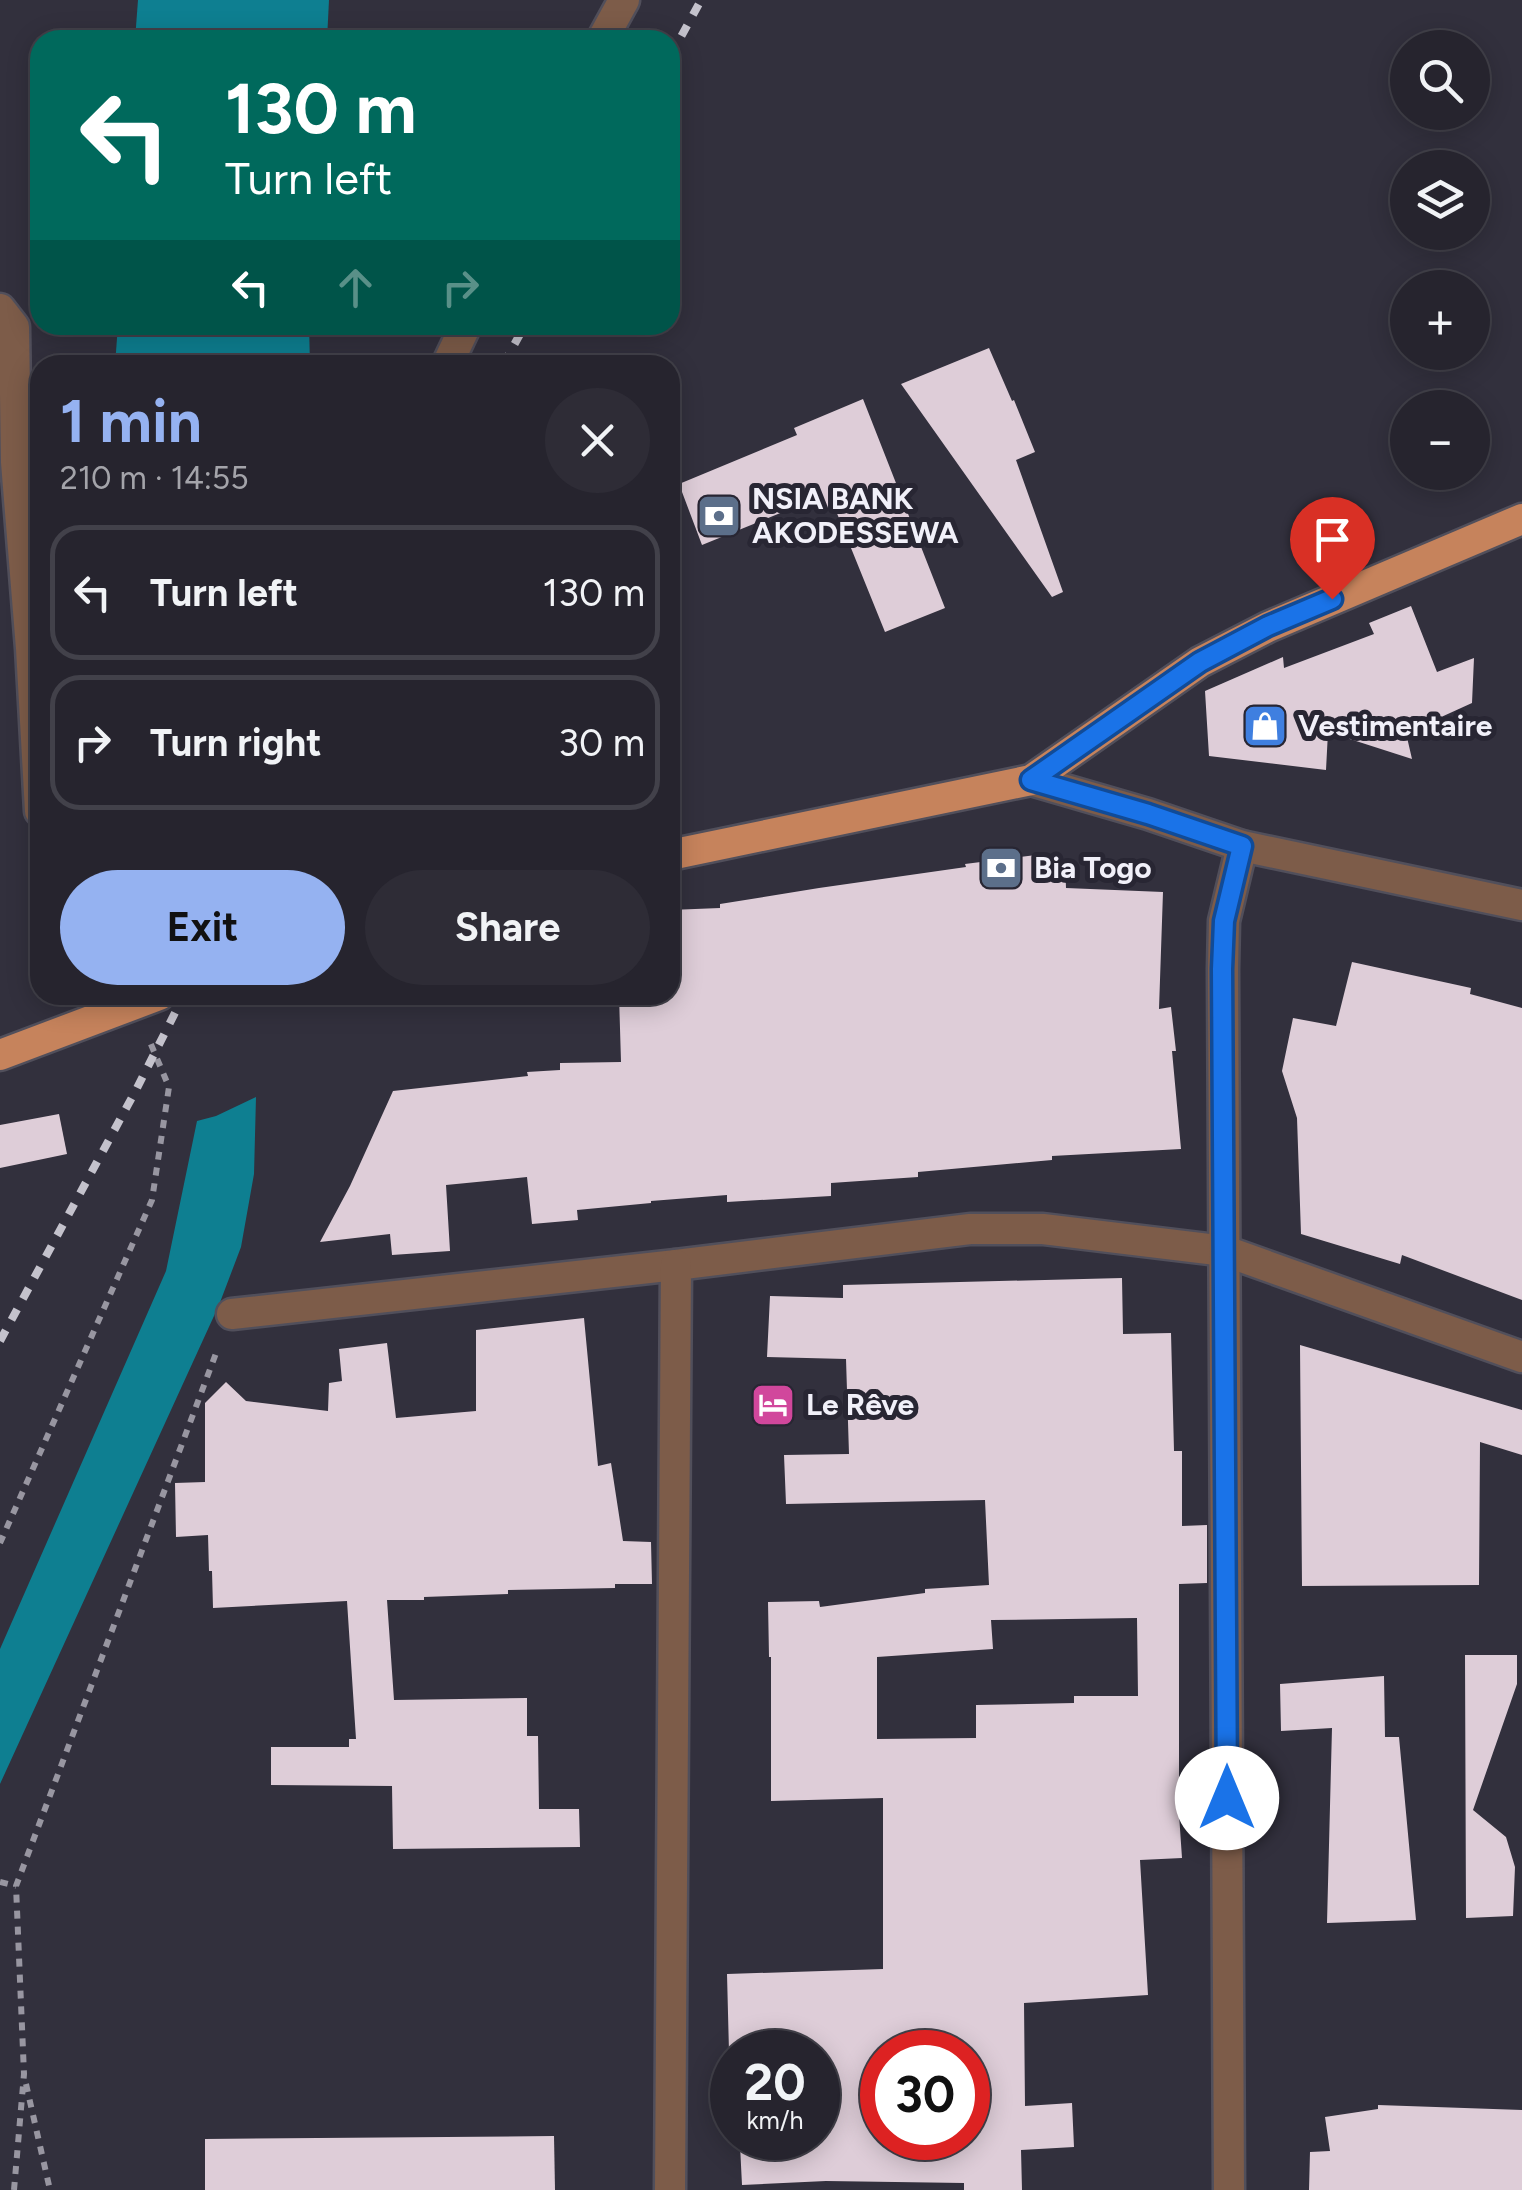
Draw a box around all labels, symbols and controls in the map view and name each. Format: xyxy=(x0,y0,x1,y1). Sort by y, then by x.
map controls xyxy=(1390,30,1490,490)
button: search xyxy=(1390,30,1490,130)
text: 130 m xyxy=(225,66,417,151)
icon: left xyxy=(60,70,190,200)
button: layers xyxy=(1390,150,1490,250)
text: Turn left xyxy=(225,151,392,205)
icon: left xyxy=(223,260,278,315)
icon: ahead xyxy=(328,260,383,315)
icon: right xyxy=(433,260,488,315)
button: + xyxy=(1390,270,1490,370)
text: 1 min xyxy=(60,385,202,457)
button: close xyxy=(545,388,650,493)
button: − xyxy=(1390,390,1490,490)
text: 210 m · 14:55 xyxy=(60,459,249,497)
place label: NSIA BANK AKODESSEWA xyxy=(752,480,959,551)
bank icon: NSIA BANK AKODESSEWA xyxy=(696,493,742,539)
pin xyxy=(1290,497,1375,600)
icon: arrive xyxy=(1305,512,1360,567)
icon: left xyxy=(65,565,120,620)
text: Turn left xyxy=(150,570,298,616)
text: 130 m xyxy=(543,570,645,616)
shop icon: Vestimentaire xyxy=(1242,703,1288,749)
place label: Vestimentaire xyxy=(1298,707,1493,744)
icon: right xyxy=(65,715,120,770)
text: Turn right xyxy=(150,720,322,766)
text: 30 m xyxy=(558,720,645,766)
bank icon: Bia Togo xyxy=(978,845,1024,891)
place label: Bia Togo xyxy=(1034,849,1152,886)
button: Exit xyxy=(60,870,345,985)
button: Share xyxy=(365,870,650,985)
hotel icon: Le Rêve xyxy=(750,1382,796,1428)
place label: Le Rêve xyxy=(806,1386,914,1423)
position arrow xyxy=(1175,1746,1279,1850)
speed limit sign: 30 xyxy=(860,2030,990,2160)
text: 20 xyxy=(744,2052,806,2113)
text: km/h xyxy=(746,2105,804,2135)

